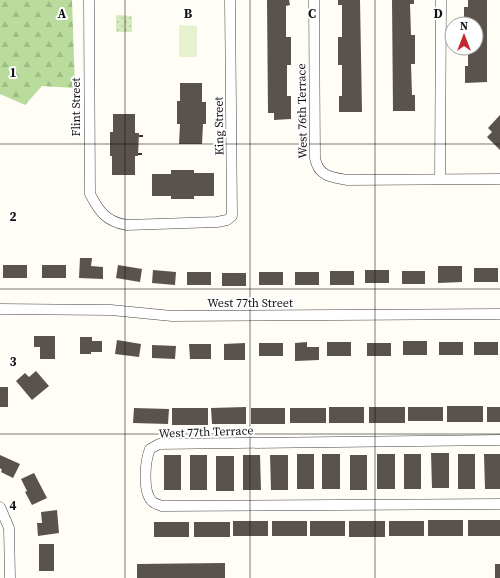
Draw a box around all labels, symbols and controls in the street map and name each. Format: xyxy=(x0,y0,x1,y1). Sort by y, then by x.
text: A xyxy=(58,5,67,22)
text: B xyxy=(184,5,193,22)
text: C xyxy=(308,5,316,22)
text: D xyxy=(433,5,443,22)
north arrow xyxy=(444,16,484,56)
text: N xyxy=(460,19,468,34)
street label: West 76th Terrace xyxy=(293,63,311,159)
text: 1 xyxy=(9,64,17,81)
street label: Flint Street xyxy=(68,77,84,137)
street label: King Street xyxy=(210,96,228,156)
text: 2 xyxy=(9,208,17,225)
street label: West 77th Street xyxy=(207,295,293,311)
text: 3 xyxy=(9,353,17,370)
street label: West 77th Terrace xyxy=(158,422,254,442)
text: 4 xyxy=(9,497,17,514)

